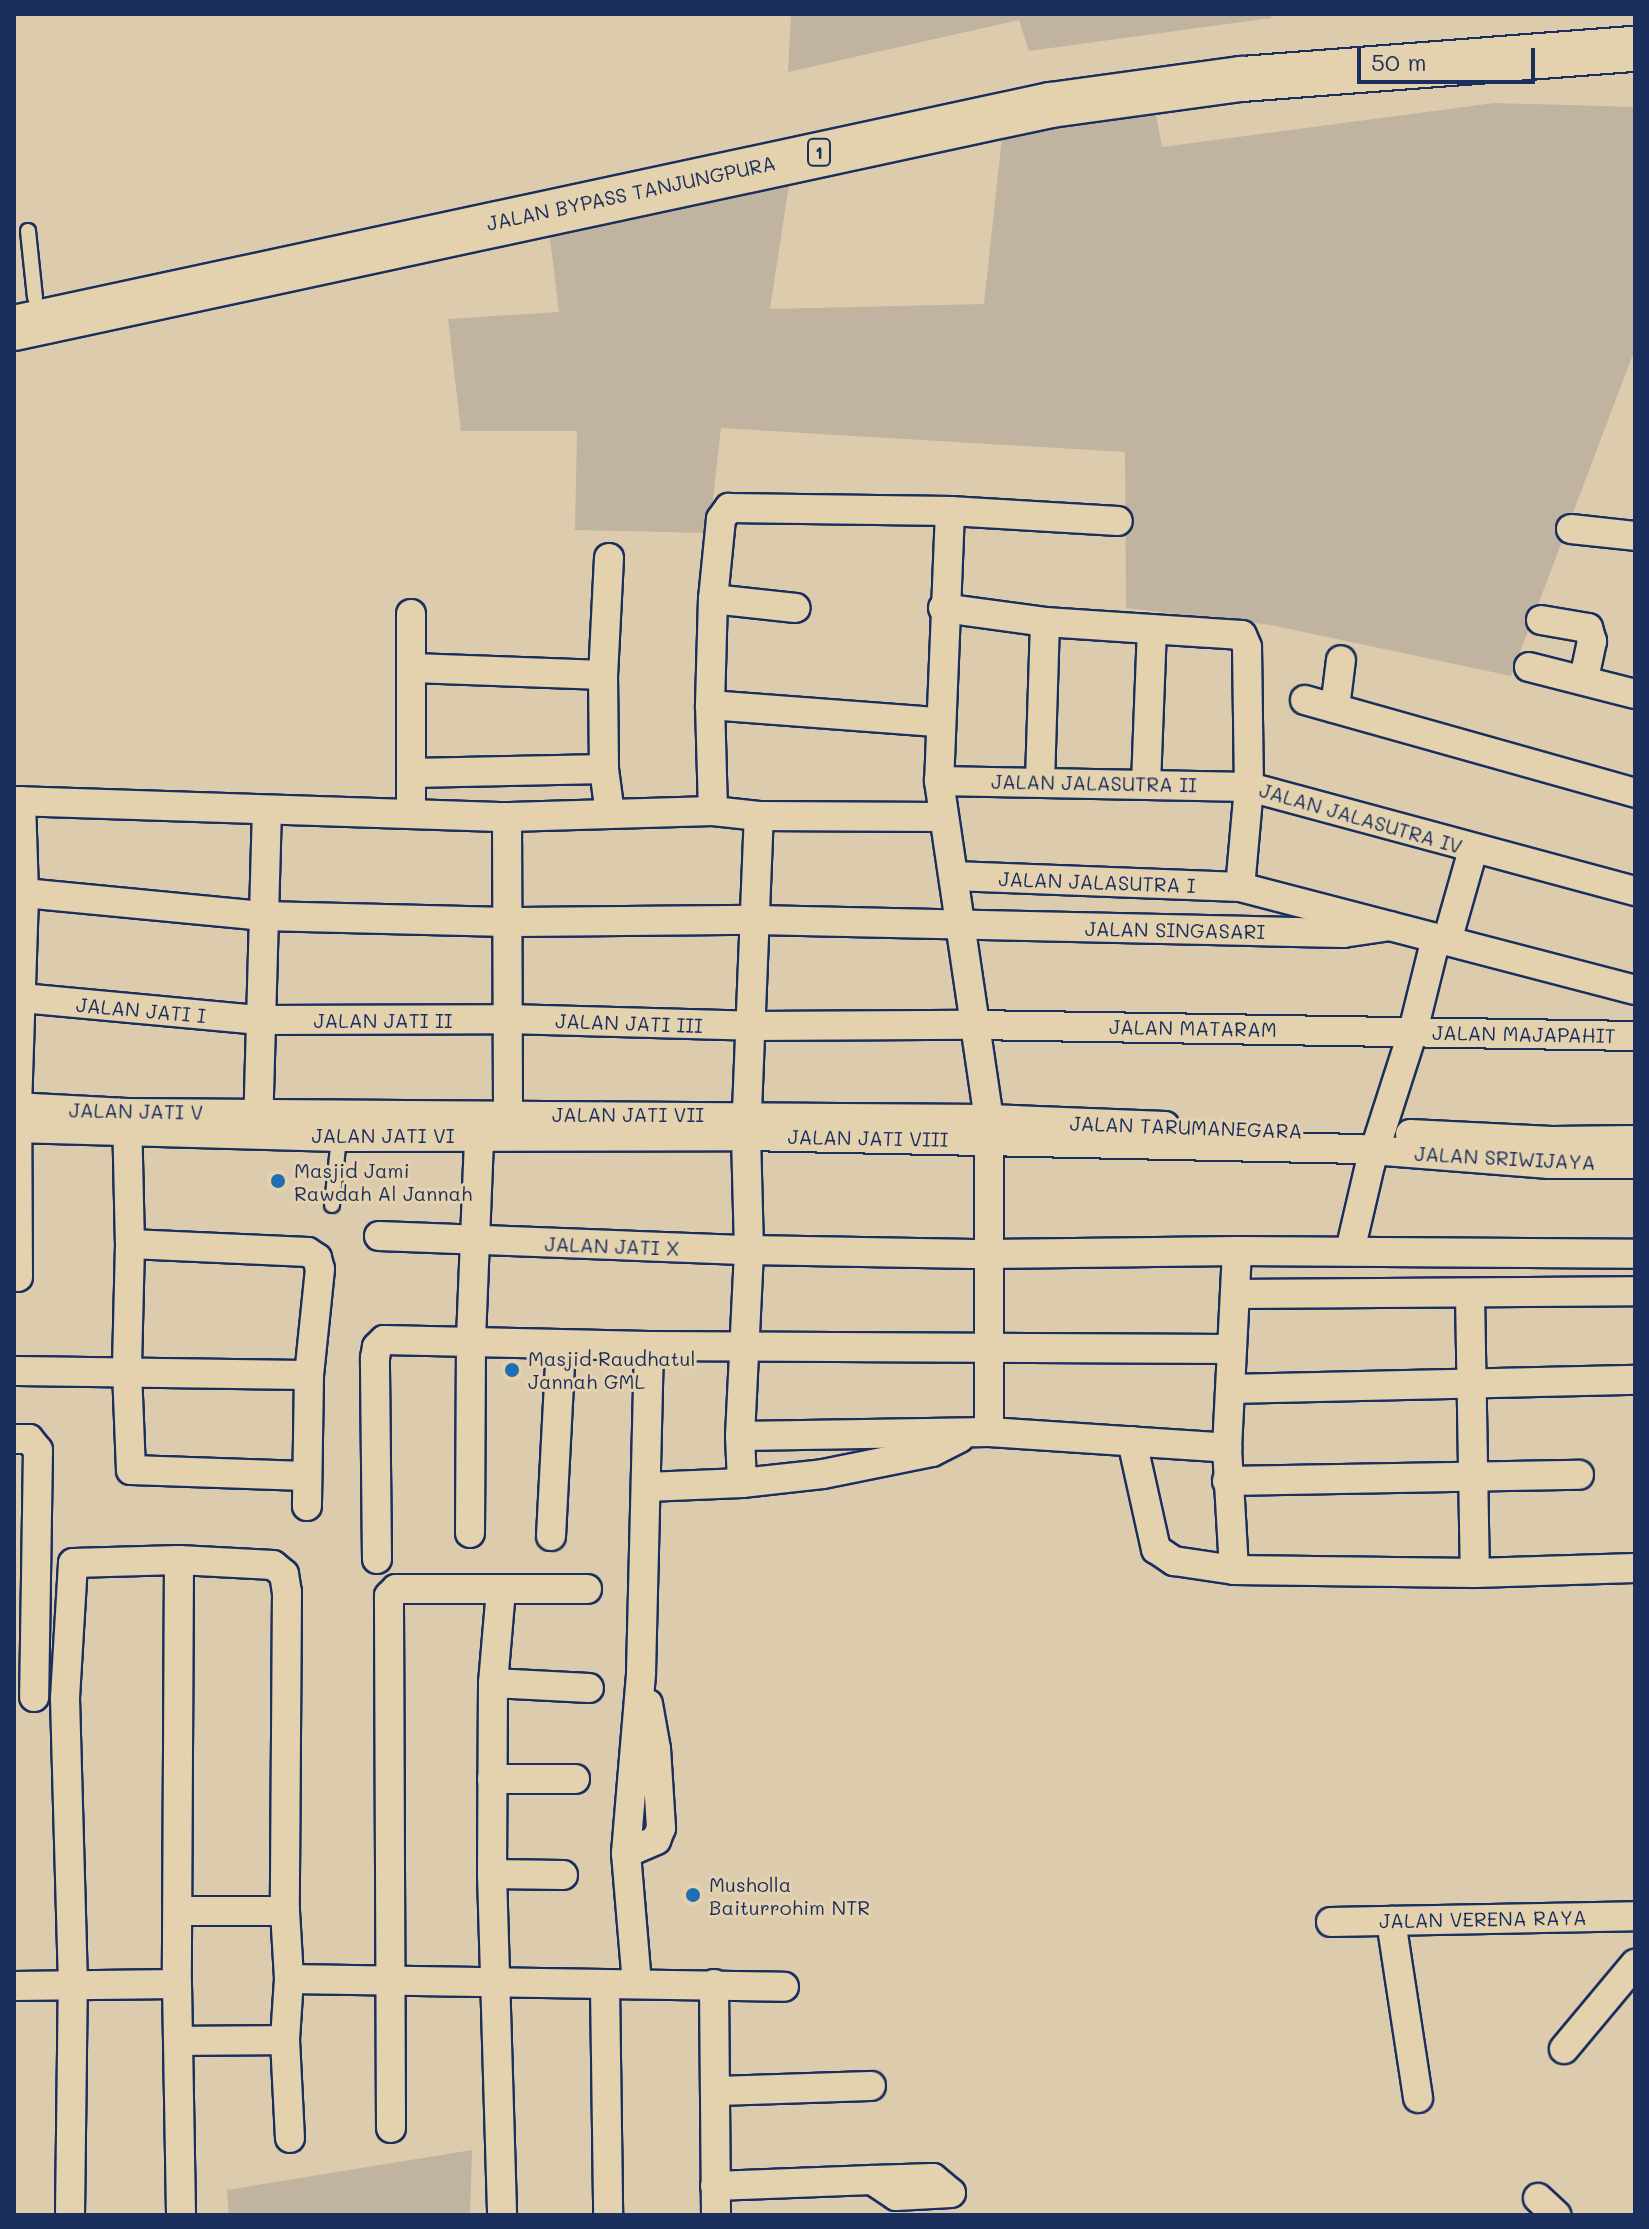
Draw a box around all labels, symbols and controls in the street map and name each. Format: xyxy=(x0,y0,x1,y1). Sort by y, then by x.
scale bar xyxy=(1361,32,1539,82)
text: 50 m xyxy=(1371,46,1427,77)
road number: 1 xyxy=(807,138,831,166)
street label: JALAN BYPASS TANJUNGPURA xyxy=(484,151,778,235)
street label: JALAN JALASUTRA II xyxy=(991,769,1197,797)
street label: JALAN JALASUTRA IV xyxy=(1257,778,1465,858)
street label: JALAN JALASUTRA I xyxy=(998,867,1196,897)
street label: JALAN SINGASARI xyxy=(1085,916,1265,944)
street label: JALAN JATI I xyxy=(75,992,207,1028)
street label: JALAN JATI II xyxy=(314,1008,452,1032)
street label: JALAN JATI III xyxy=(555,1008,703,1038)
street label: JALAN MATARAM xyxy=(1109,1015,1277,1041)
street label: JALAN MAJAPAHIT xyxy=(1432,1020,1616,1048)
street label: JALAN JATI V xyxy=(69,1098,203,1124)
street label: JALAN JATI VII xyxy=(552,1102,704,1126)
street label: JALAN TARUMANEGARA xyxy=(1069,1111,1303,1143)
street label: JALAN JATI VI xyxy=(311,1123,455,1147)
street label: JALAN JATI VIII xyxy=(788,1125,948,1151)
street label: JALAN SRIWIJAYA xyxy=(1414,1141,1596,1175)
place label: Masjid Jami Rawdah Al Jannah xyxy=(294,1158,472,1205)
marker: Masjid Jami Rawdah Al Jannah xyxy=(269,1172,287,1190)
street label: JALAN JATI X xyxy=(544,1232,680,1260)
place label: Masjid Raudhatul Jannah GML xyxy=(528,1346,695,1393)
marker: Masjid Raudhatul Jannah GML xyxy=(503,1361,521,1379)
place label: Musholla Baiturrohim NTR xyxy=(709,1872,870,1919)
marker: Musholla Baiturrohim NTR xyxy=(684,1886,702,1904)
street label: JALAN VERENA RAYA xyxy=(1379,1905,1587,1933)

